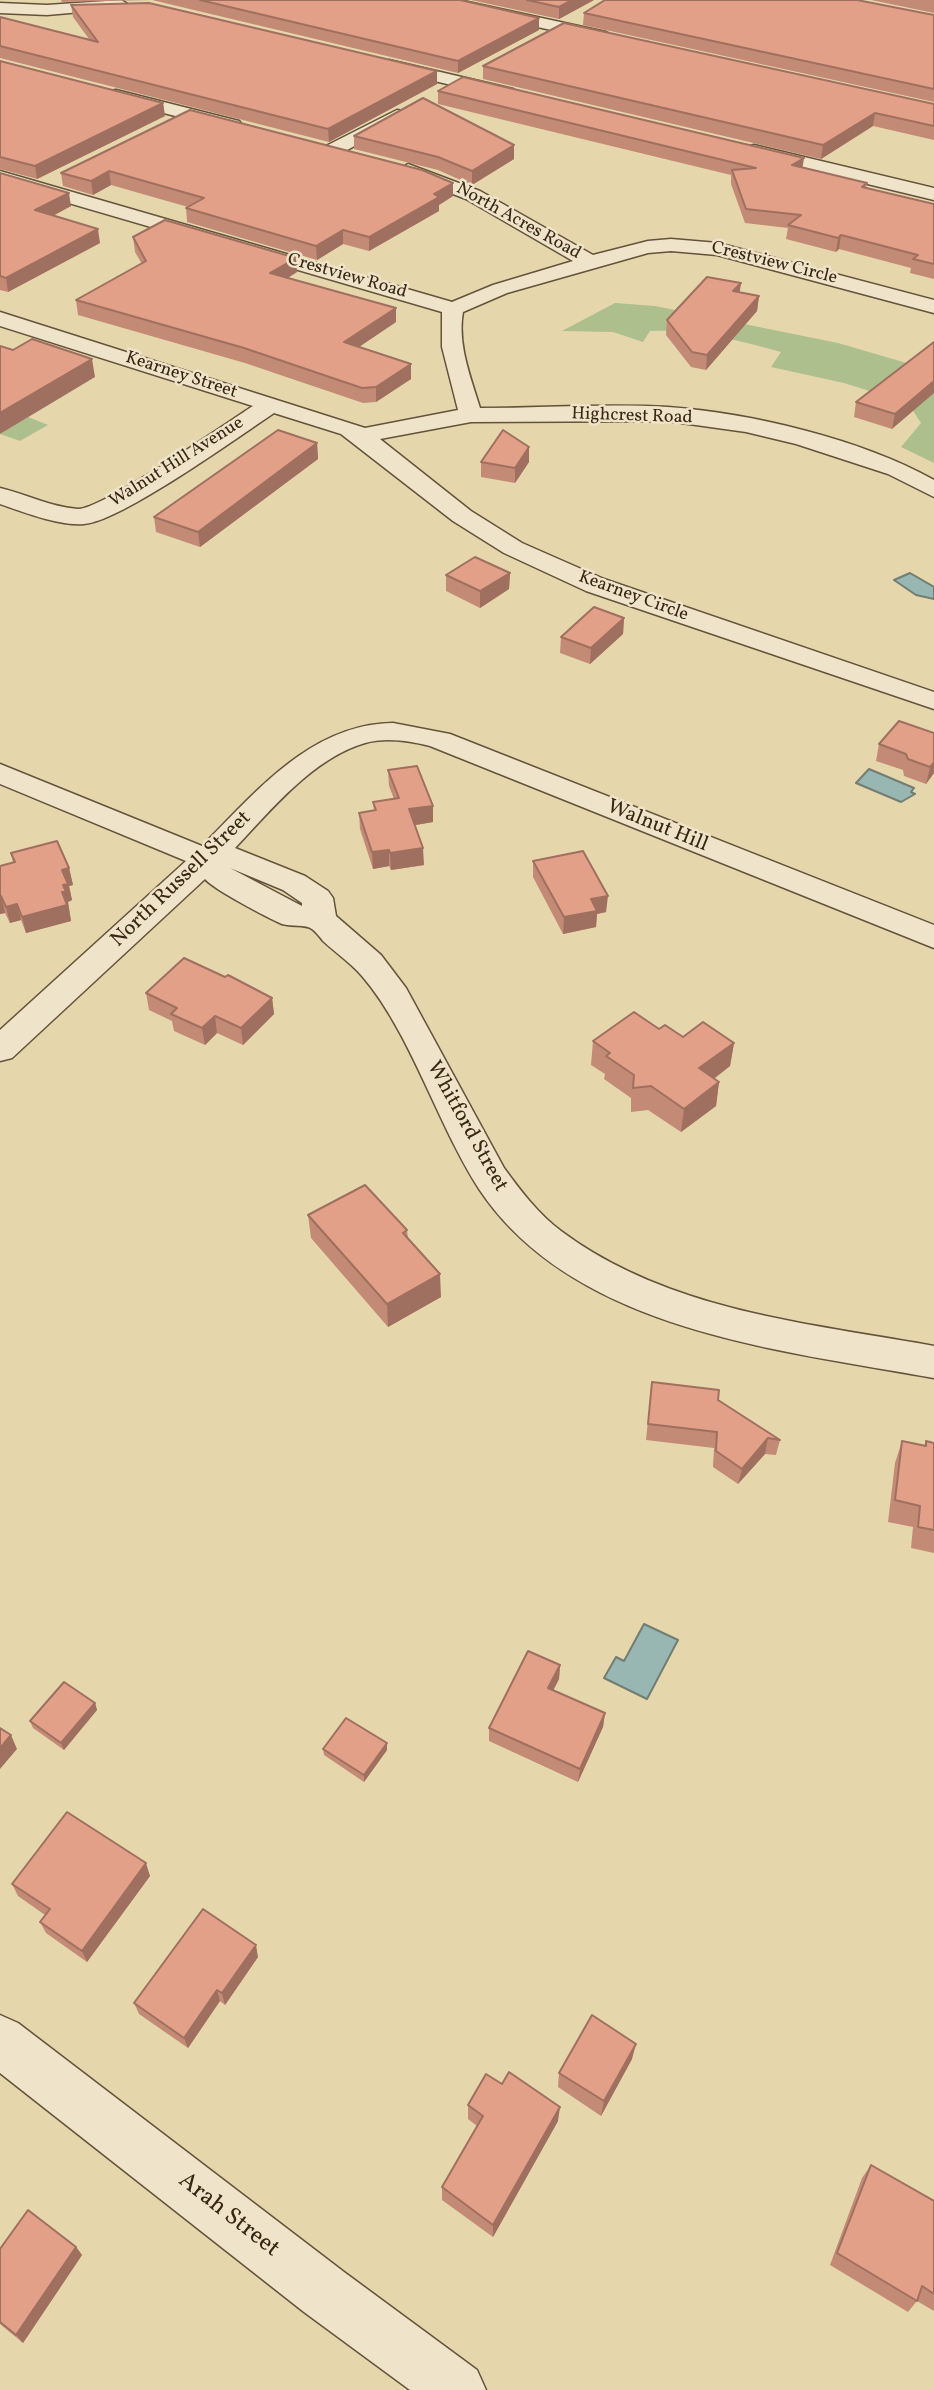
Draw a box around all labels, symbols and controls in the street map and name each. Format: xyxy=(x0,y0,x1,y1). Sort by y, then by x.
street label: North Acres Road xyxy=(452,179,584,265)
street label: Crestview Circle xyxy=(709,238,839,290)
street label: Crestview Road xyxy=(285,250,409,304)
street label: Kearney Street xyxy=(122,348,240,404)
street label: Highcrest Road xyxy=(571,404,693,430)
street label: Walnut Hill Avenue xyxy=(106,413,248,513)
street label: Kearney Circle xyxy=(575,567,691,627)
street label: Walnut Hill xyxy=(603,795,711,859)
street label: North Russell Street xyxy=(107,806,257,954)
street label: Whitford Street xyxy=(420,1057,512,1197)
street label: Arah Street xyxy=(171,2167,285,2265)

